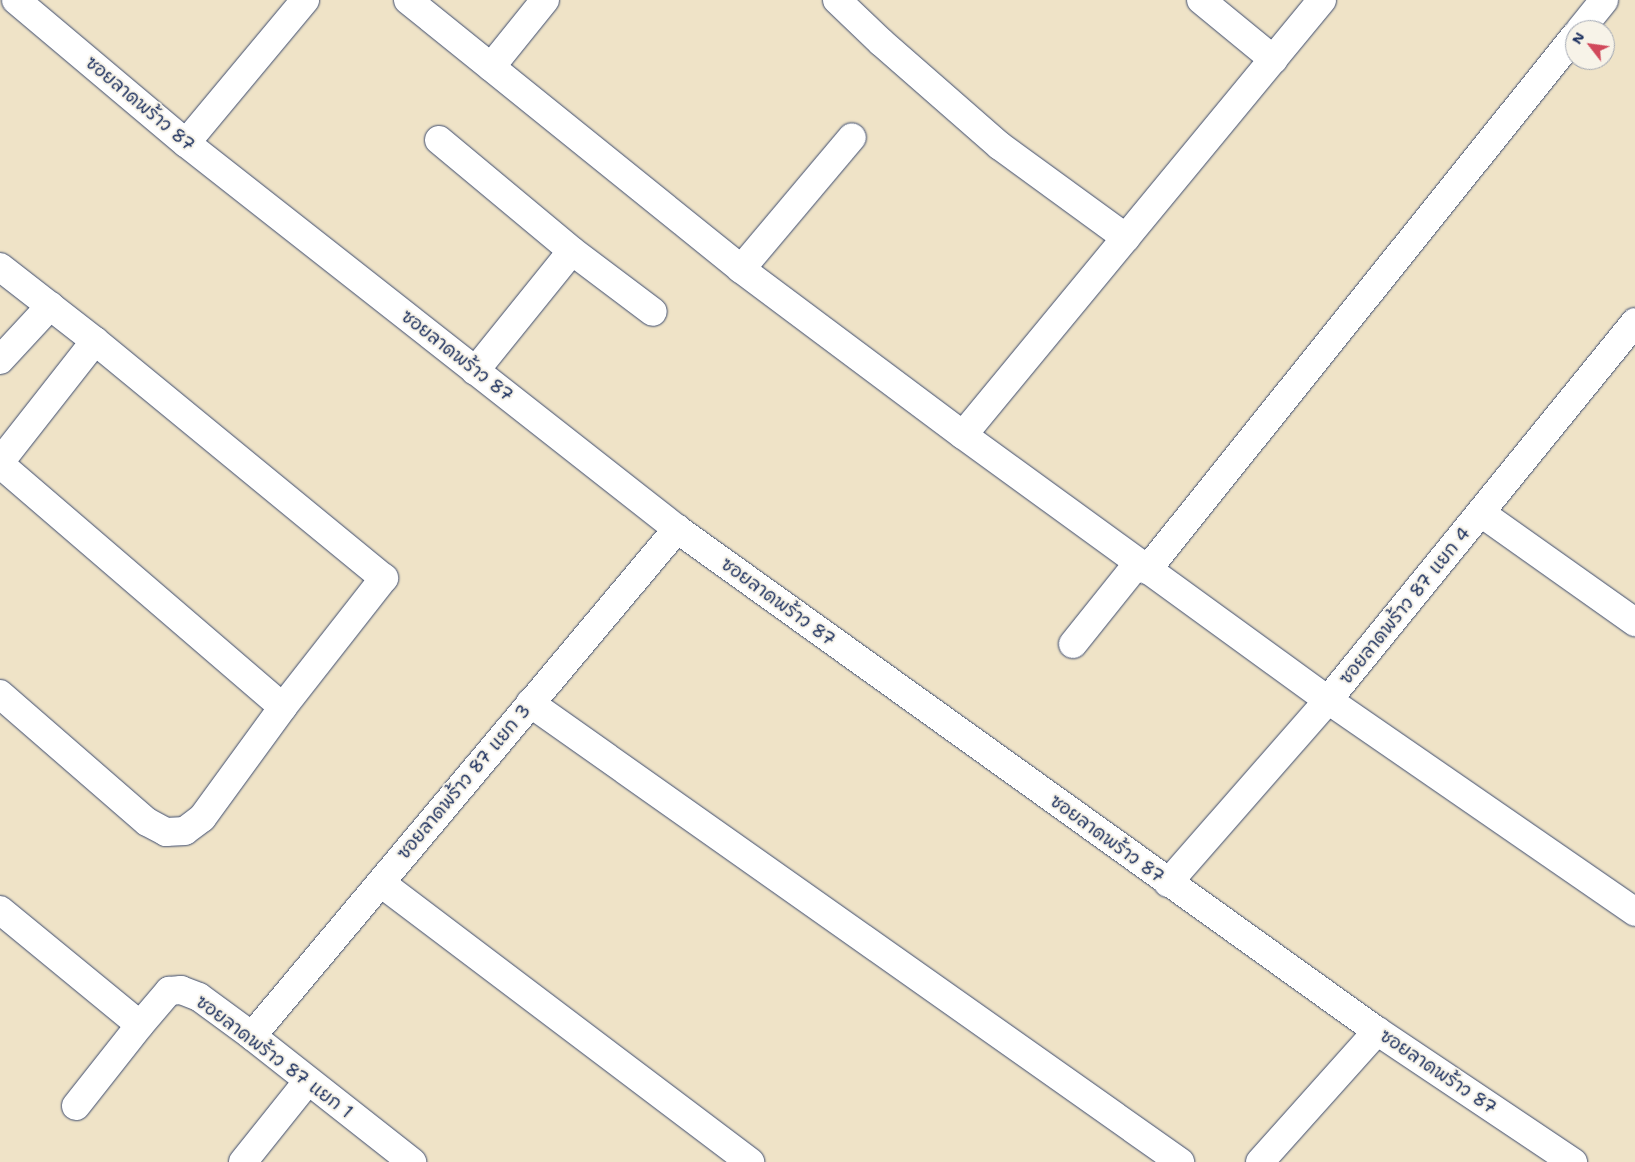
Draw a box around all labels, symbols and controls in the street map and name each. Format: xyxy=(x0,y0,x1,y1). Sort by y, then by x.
north arrow xyxy=(1565,20,1615,70)
text: N xyxy=(1567,29,1588,47)
street label: ซอยลาดพร้าว 87 xyxy=(81,52,199,156)
street label: ซอยลาดพร้าว 87 xyxy=(397,306,517,406)
street label: ซอยลาดพร้าว 87 แยก 4 xyxy=(1335,523,1475,689)
street label: ซอยลาดพร้าว 87 xyxy=(717,553,839,651)
street label: ซอยลาดพร้าว 87 แยก 3 xyxy=(393,700,535,864)
street label: ซอยลาดพร้าว 87 xyxy=(1046,790,1168,888)
street label: ซอยลาดพร้าว 87 แยก 1 xyxy=(191,991,357,1123)
street label: ซอยลาดพร้าว 87 xyxy=(1376,1025,1500,1119)

